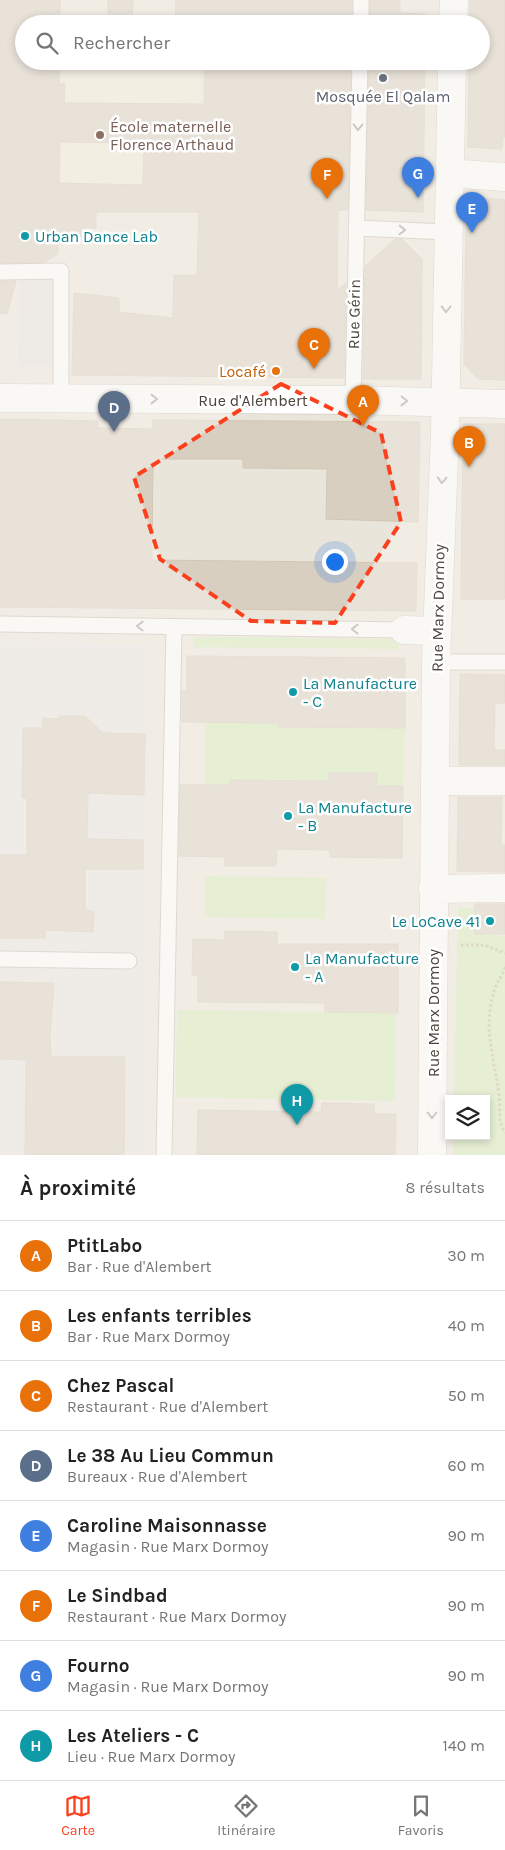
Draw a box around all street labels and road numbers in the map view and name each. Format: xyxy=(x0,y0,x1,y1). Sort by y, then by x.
street label: Rue Gérin xyxy=(344,279,364,349)
street label: Rue d'Alembert xyxy=(198,391,308,410)
street label: Rue Marx Dormoy xyxy=(427,543,449,672)
street label: Rue Marx Dormoy xyxy=(424,949,443,1077)

